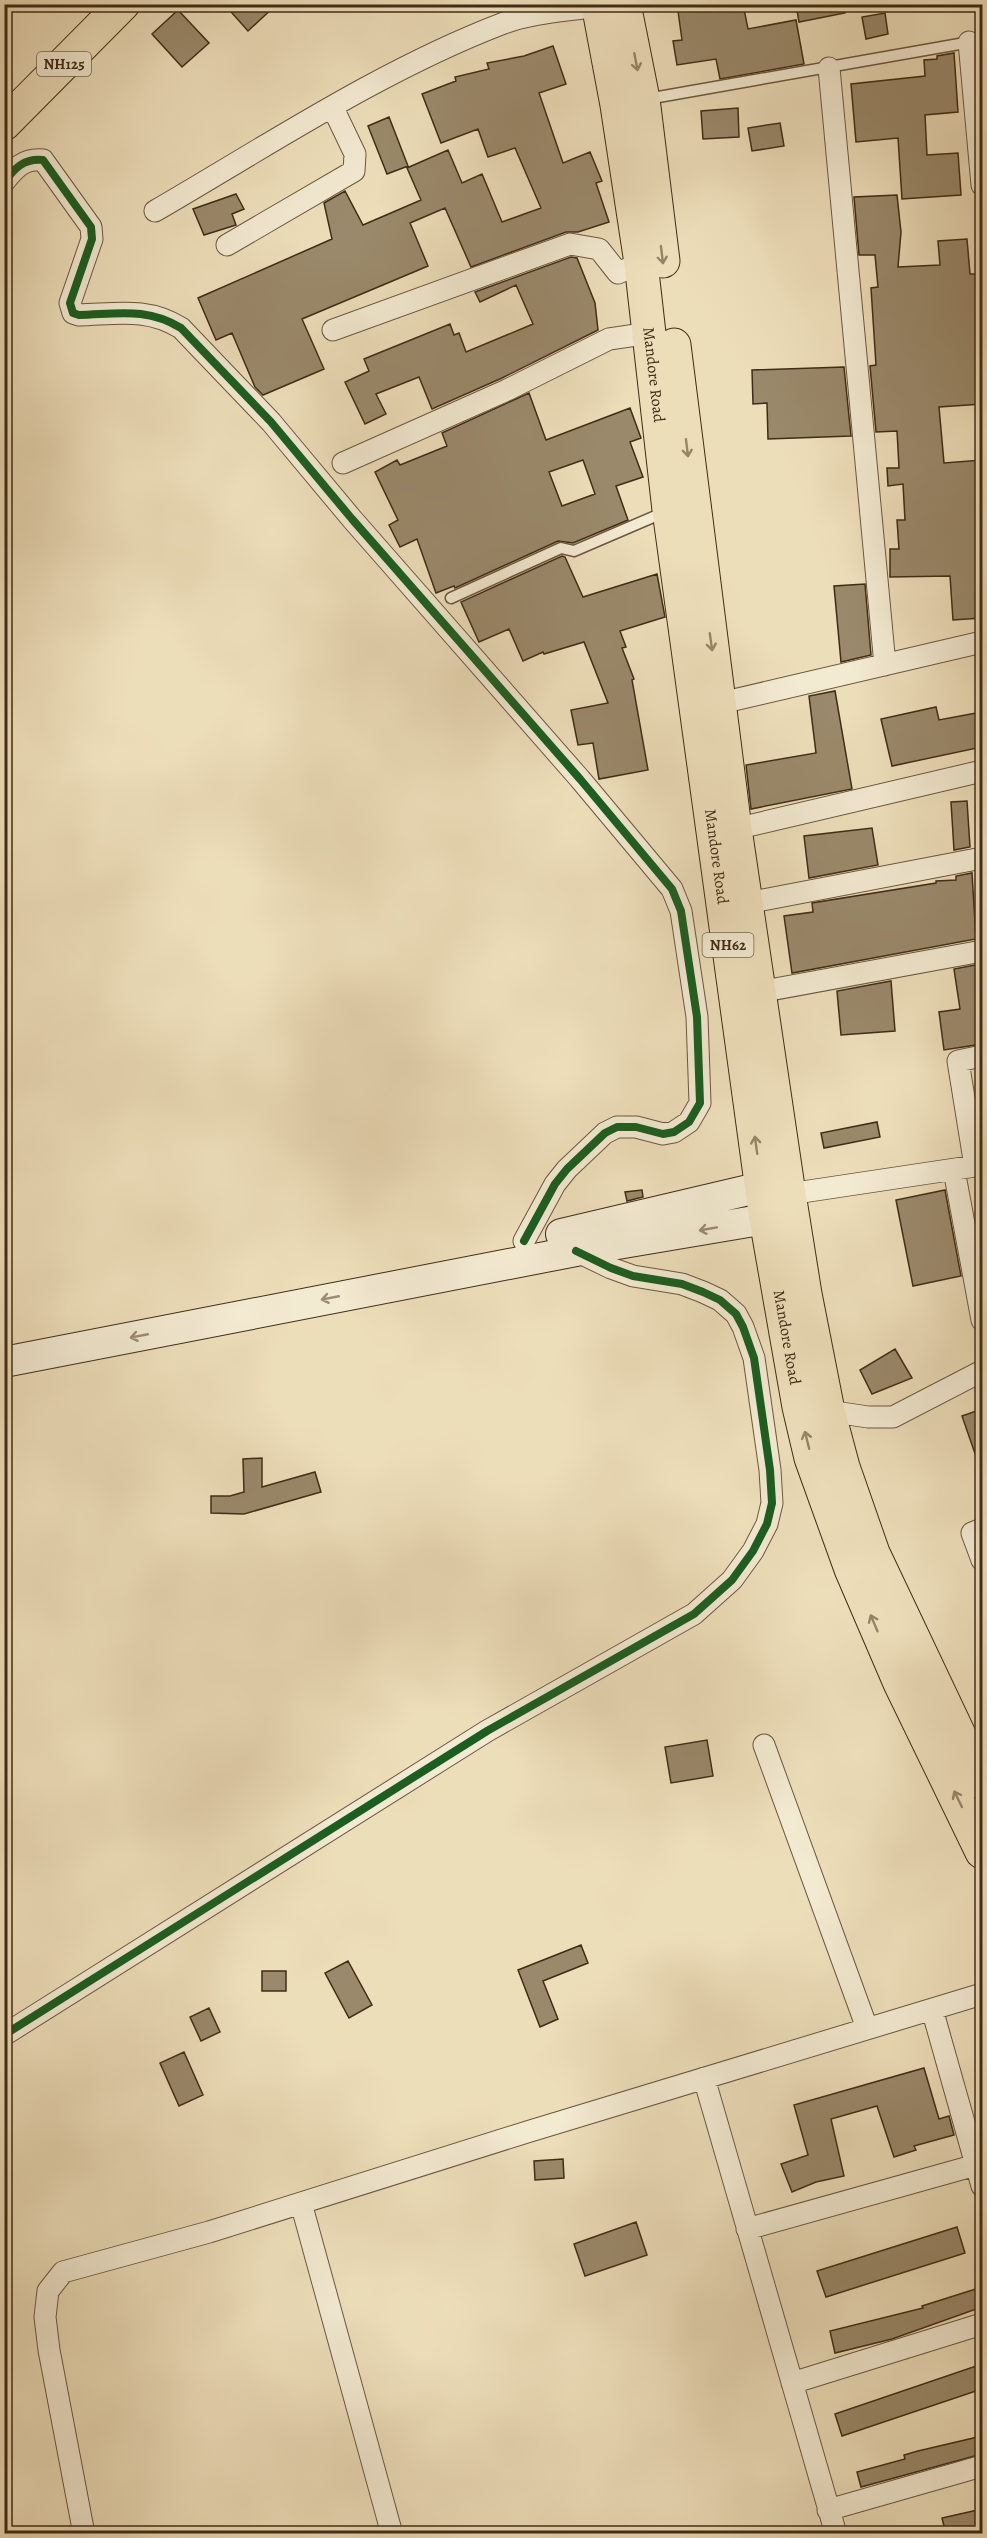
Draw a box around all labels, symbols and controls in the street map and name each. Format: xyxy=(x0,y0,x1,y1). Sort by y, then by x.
road number: NH125 xyxy=(37,52,91,76)
one-way arrow xyxy=(630,52,641,71)
one-way arrow xyxy=(657,245,668,264)
street label: Mandore Road xyxy=(637,326,670,424)
one-way arrow xyxy=(682,438,693,458)
one-way arrow xyxy=(706,632,717,651)
street label: Mandore Road xyxy=(699,808,734,906)
road number: NH62 xyxy=(702,933,754,957)
one-way arrow xyxy=(750,1135,761,1155)
one-way arrow xyxy=(699,1223,718,1234)
street label: Mandore Road xyxy=(768,1288,806,1387)
one-way arrow xyxy=(321,1293,341,1304)
one-way arrow xyxy=(130,1331,149,1342)
one-way arrow xyxy=(800,1431,812,1450)
one-way arrow xyxy=(868,1614,879,1633)
one-way arrow xyxy=(952,1790,963,1808)

